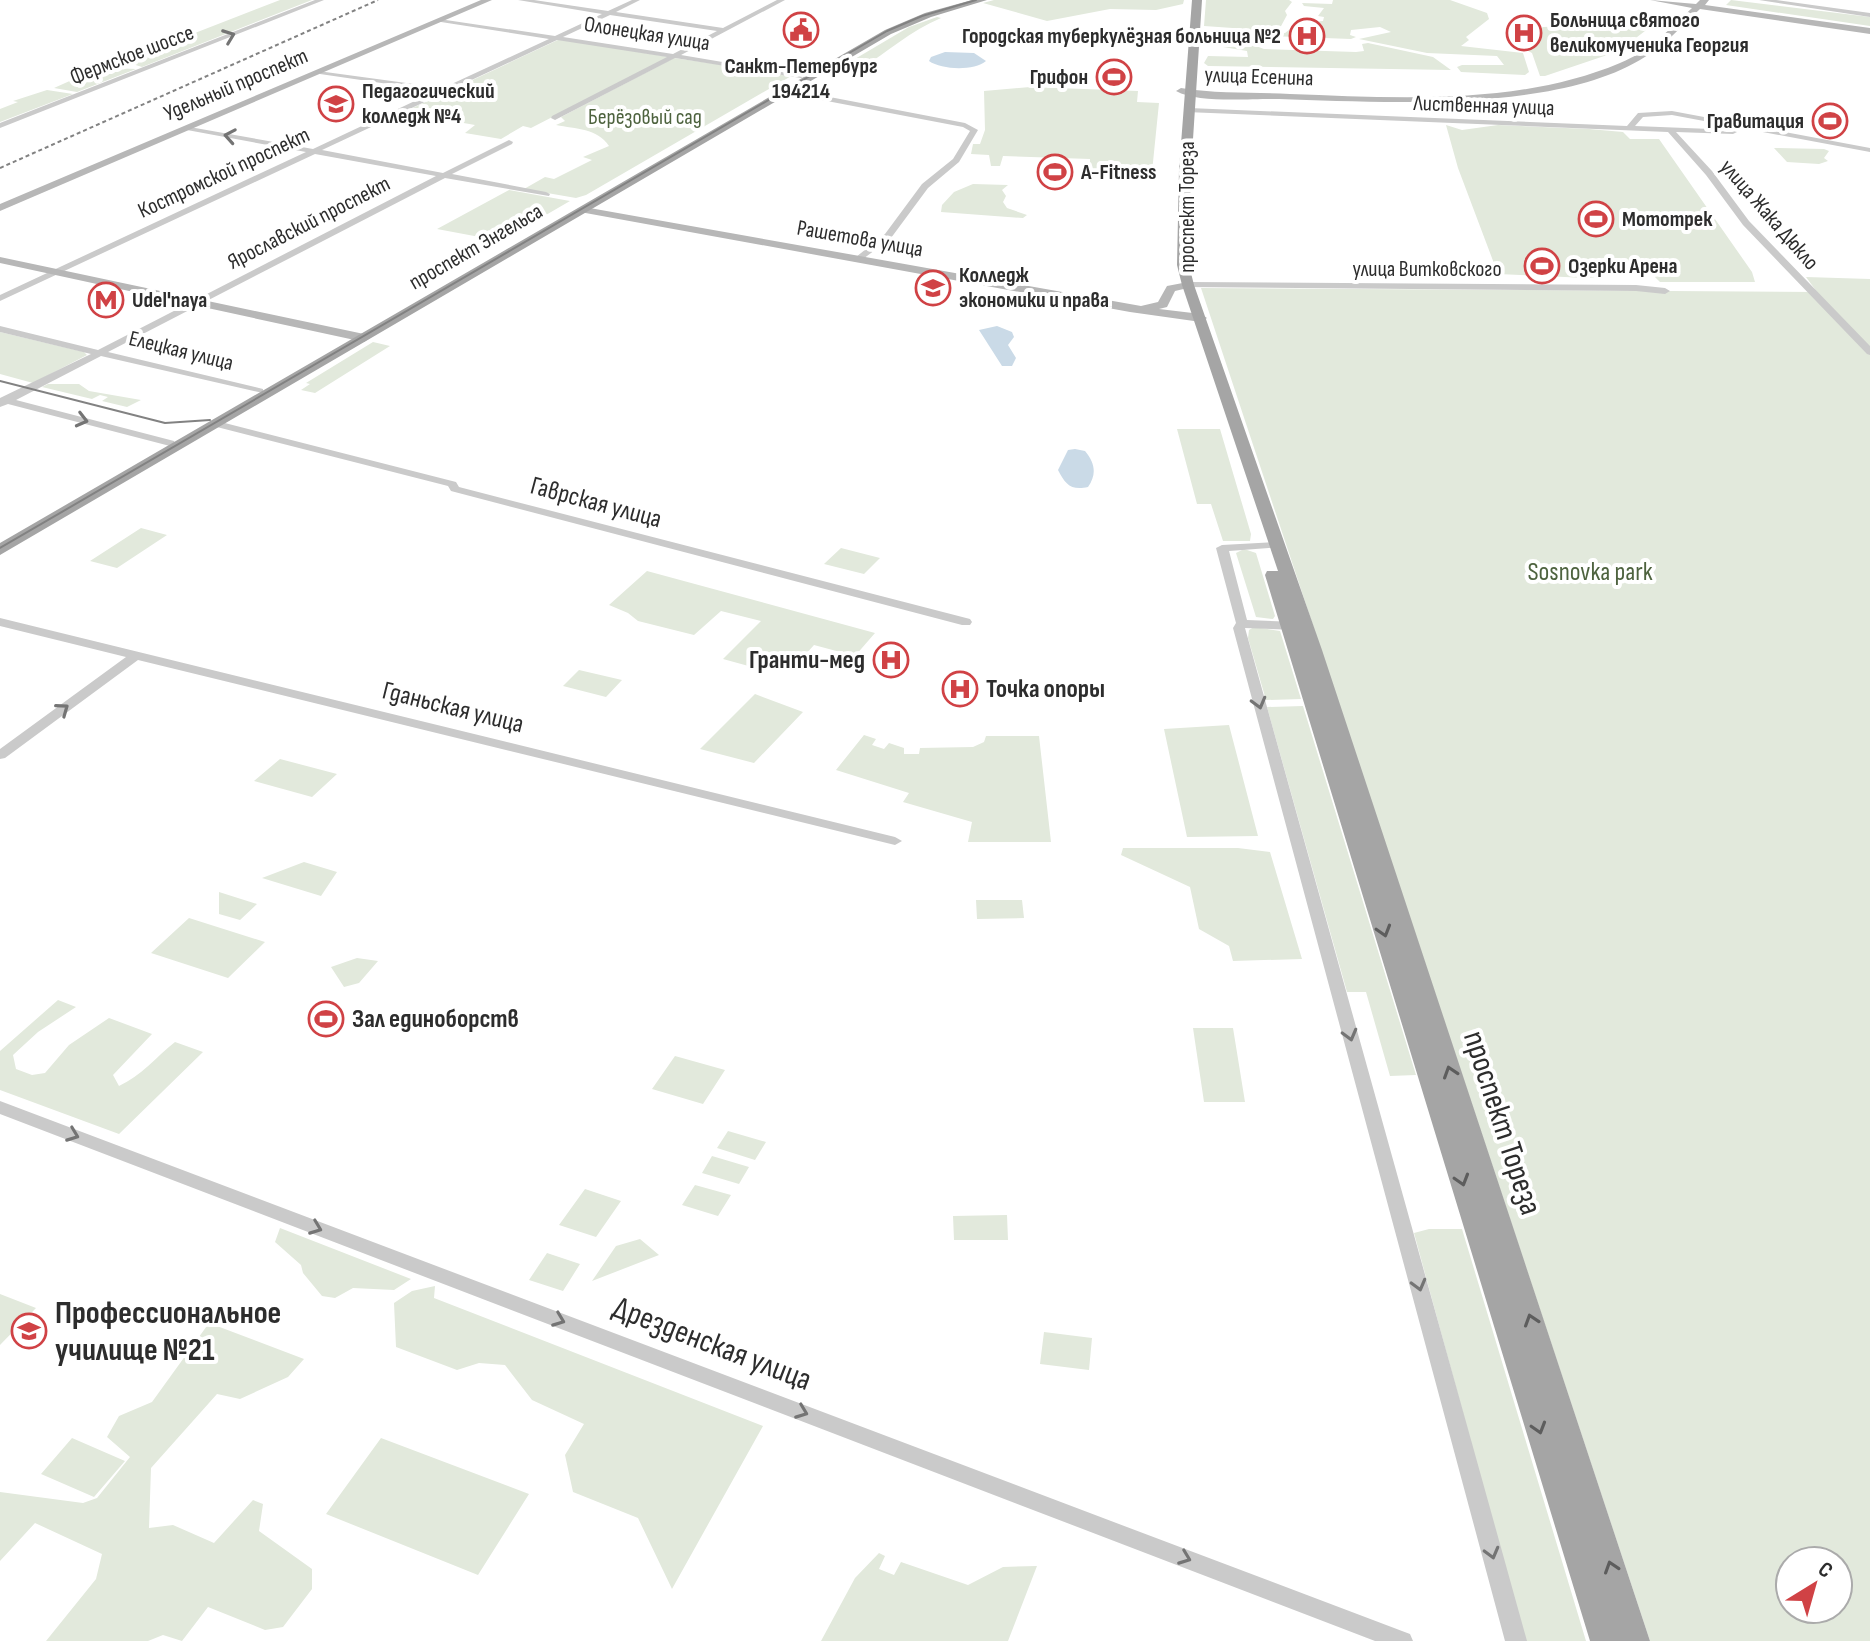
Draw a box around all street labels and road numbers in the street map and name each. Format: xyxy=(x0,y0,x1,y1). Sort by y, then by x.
street label: Олонецкая улица xyxy=(582,11,712,57)
street label: Фермское шоссе xyxy=(66,19,198,91)
street label: Удельный проспект xyxy=(160,43,312,127)
street label: улица Есенина xyxy=(1204,62,1314,92)
street label: Лиственная улица xyxy=(1412,90,1555,122)
street label: Костромской проспект xyxy=(134,121,314,225)
street label: проспект Тореза xyxy=(1174,141,1201,273)
street label: улица Жака Дюкло xyxy=(1714,154,1824,276)
street label: Ярославский проспект xyxy=(223,170,395,276)
street label: проспект Энгельса xyxy=(404,198,548,296)
street label: Рашетова улица xyxy=(795,215,925,263)
street label: улица Витковского xyxy=(1352,256,1502,283)
street label: Елецкая улица xyxy=(126,325,236,377)
street label: Гаврская улица xyxy=(527,471,665,535)
street label: Гданьская улица xyxy=(379,675,527,741)
street label: проспект Тореза xyxy=(1454,1026,1550,1220)
street label: Дрезденская улица xyxy=(607,1288,817,1400)

